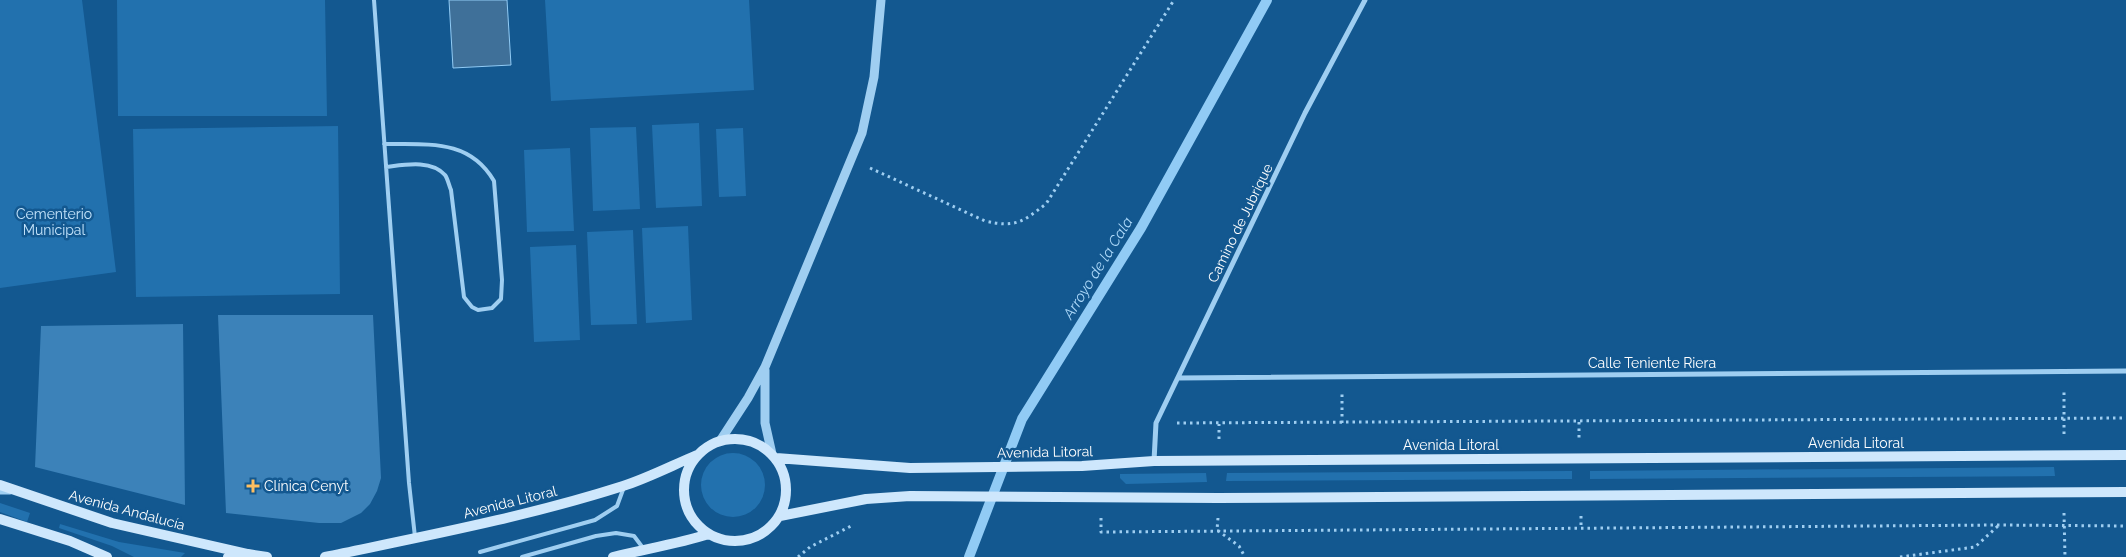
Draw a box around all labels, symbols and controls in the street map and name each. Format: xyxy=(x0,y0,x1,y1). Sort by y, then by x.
street label: Camino de Jubrique xyxy=(1204,161,1276,285)
park label: Cementerio Municipal xyxy=(16,206,92,238)
water label: Arroyo de la Cala xyxy=(1059,214,1137,323)
street label: Calle Teniente Riera xyxy=(1588,355,1716,371)
street label: Avenida Litoral xyxy=(1808,435,1904,451)
street label: Avenida Litoral xyxy=(1403,437,1499,453)
street label: Avenida Litoral xyxy=(997,443,1093,461)
place label: Clínica Cenyt xyxy=(264,478,349,494)
marker: Clínica Cenyt xyxy=(246,479,260,493)
street label: Avenida Litoral xyxy=(461,483,559,521)
street label: Avenida Andalucía xyxy=(67,487,187,533)

